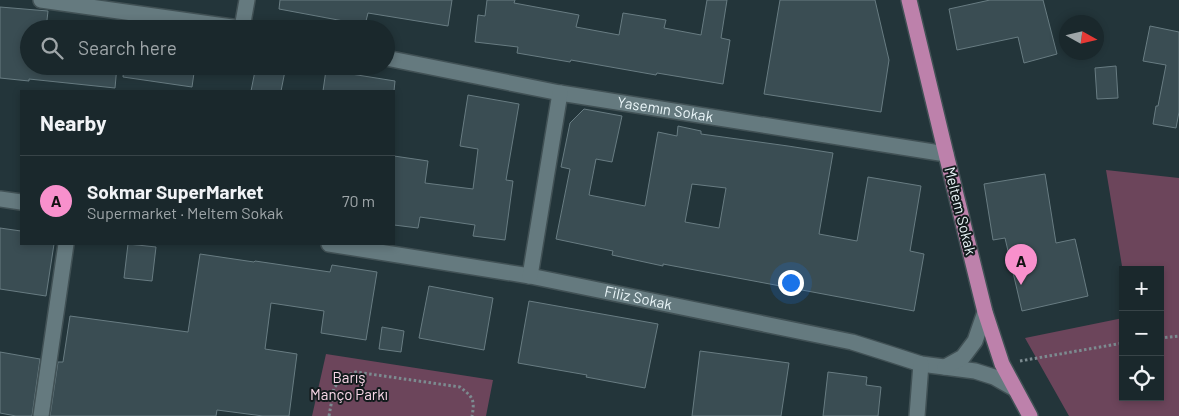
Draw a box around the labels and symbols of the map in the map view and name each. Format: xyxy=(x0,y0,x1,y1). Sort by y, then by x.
north arrow xyxy=(1059,15,1104,60)
street label: Yasemın Sokak xyxy=(616,92,715,125)
street label: Meltem Sokak xyxy=(941,165,981,257)
pin: A xyxy=(1005,244,1037,285)
your location xyxy=(778,270,804,296)
street label: Filiz Sokak xyxy=(603,281,674,313)
park label: Barış Manço Parkı xyxy=(310,368,388,403)

